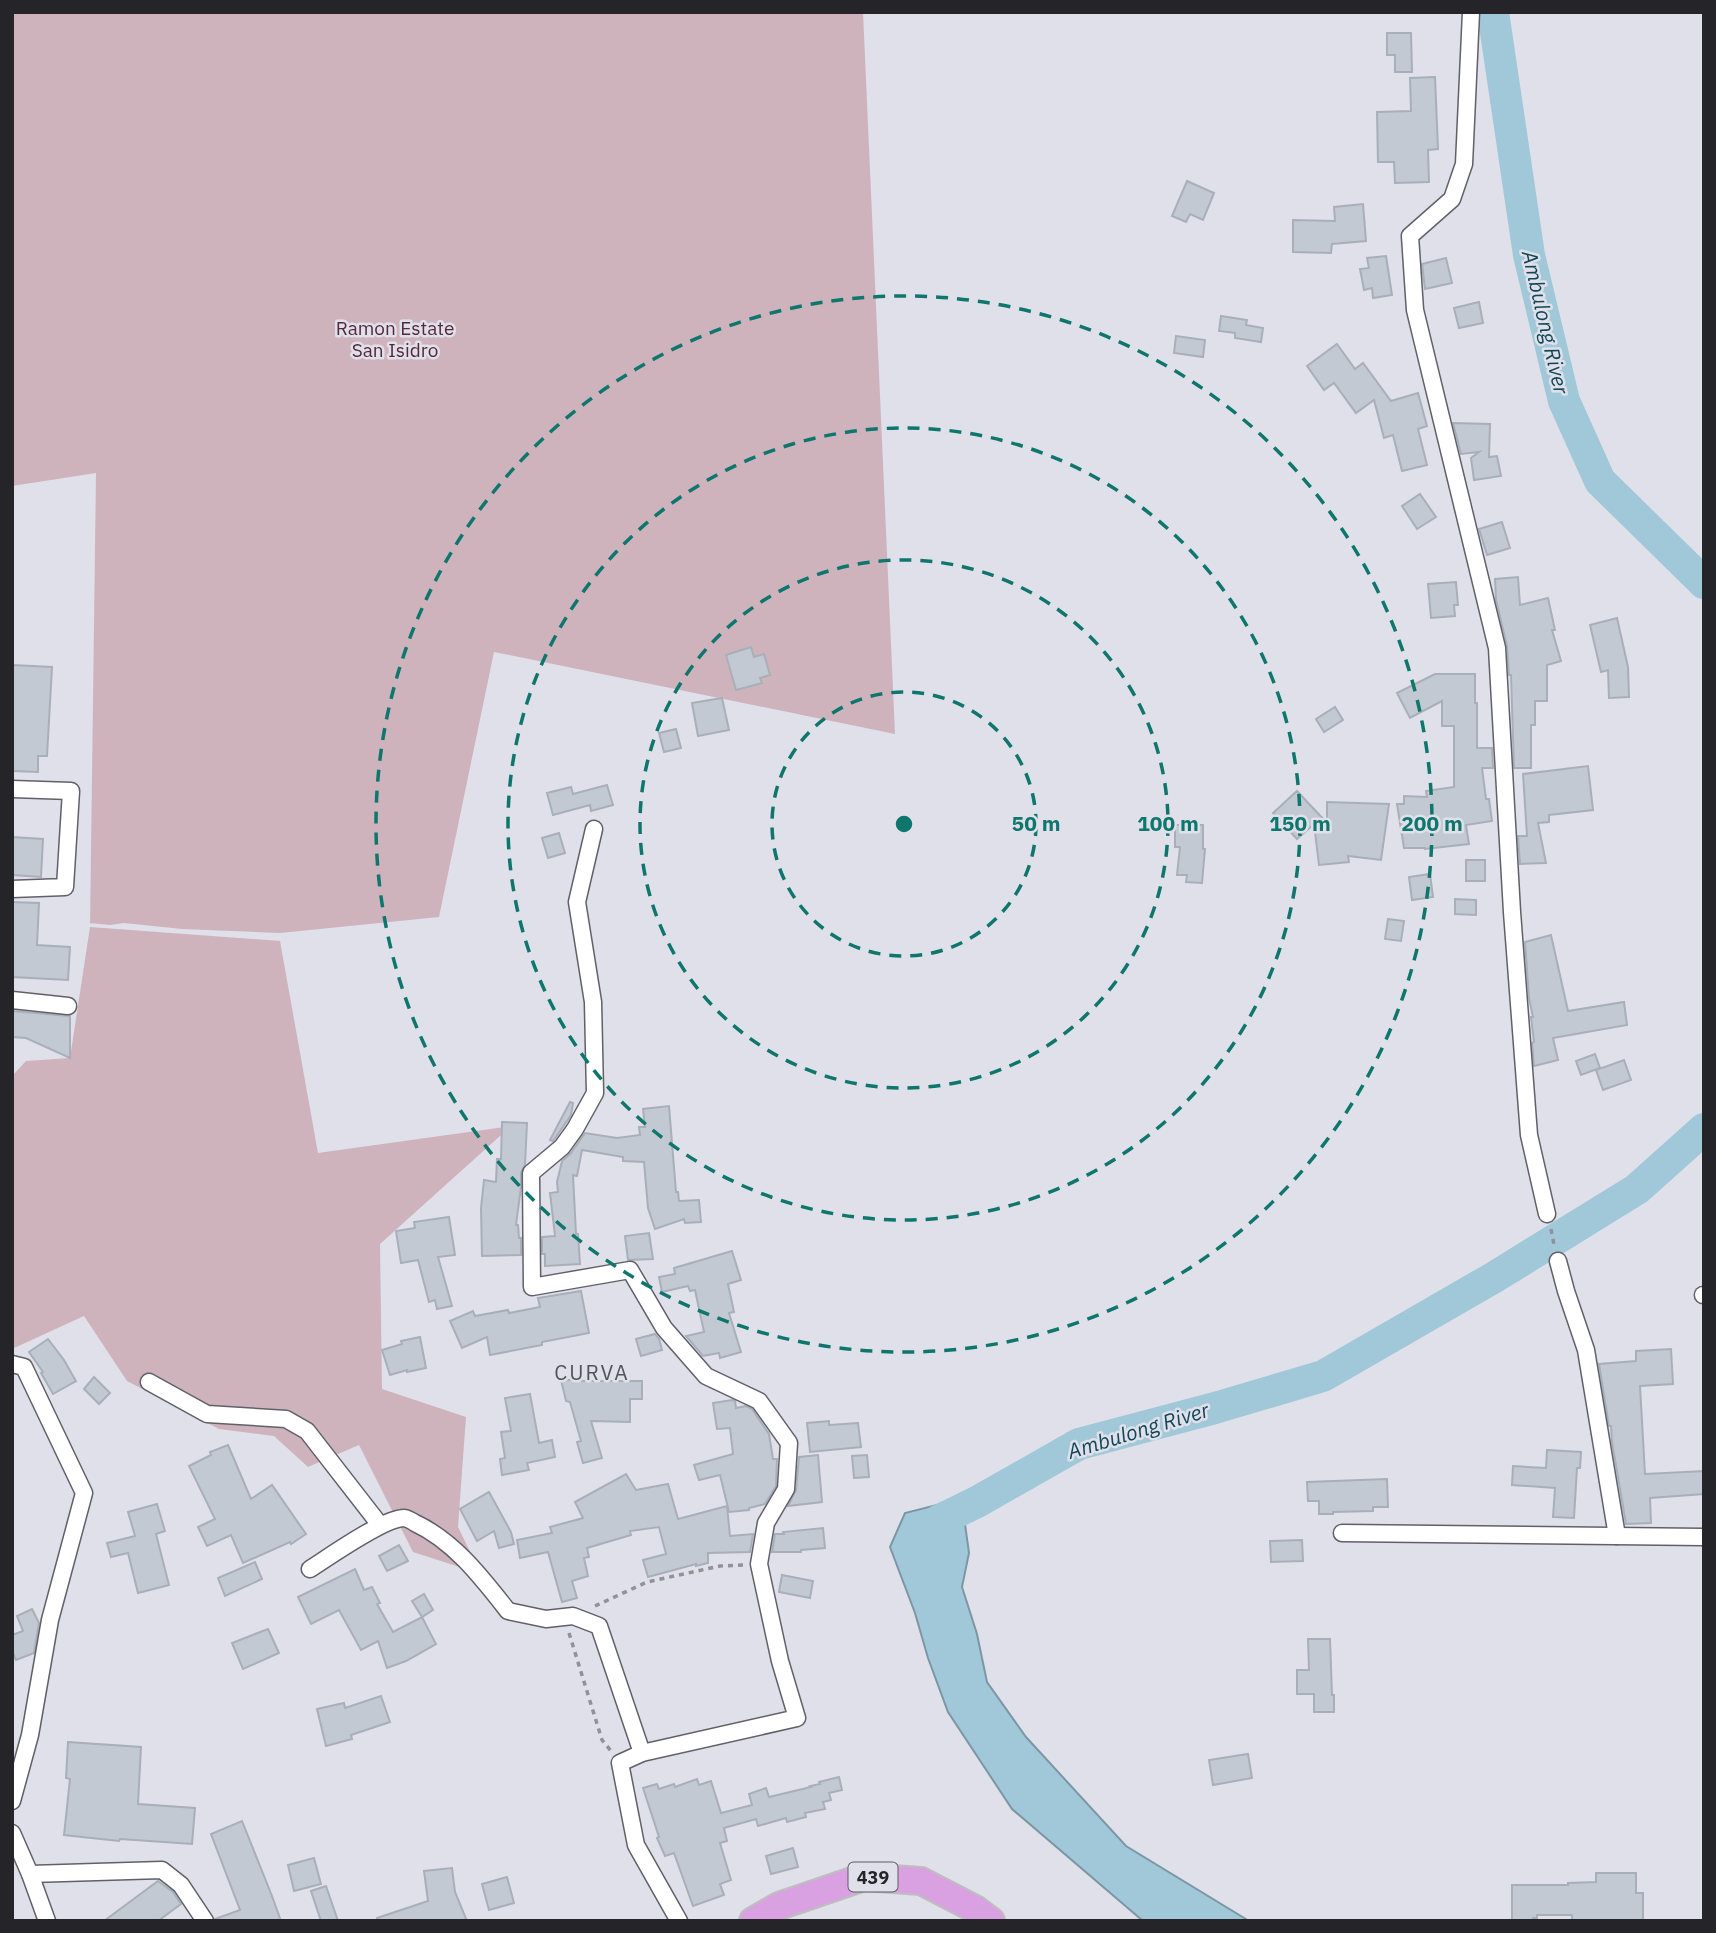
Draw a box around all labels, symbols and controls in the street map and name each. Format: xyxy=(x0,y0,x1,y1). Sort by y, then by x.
water label: Ambulong River xyxy=(1516,247,1576,398)
park label: Ramon Estate San Isidro xyxy=(336,316,454,362)
text: 50 m xyxy=(1012,809,1060,837)
text: 100 m xyxy=(1137,809,1199,837)
text: 150 m xyxy=(1269,809,1331,837)
text: 200 m xyxy=(1401,809,1463,837)
centre of rings xyxy=(892,812,916,836)
district label: CURVA xyxy=(554,1358,630,1386)
water label: Ambulong River xyxy=(1063,1395,1213,1465)
road number: 439 xyxy=(848,1863,898,1892)

